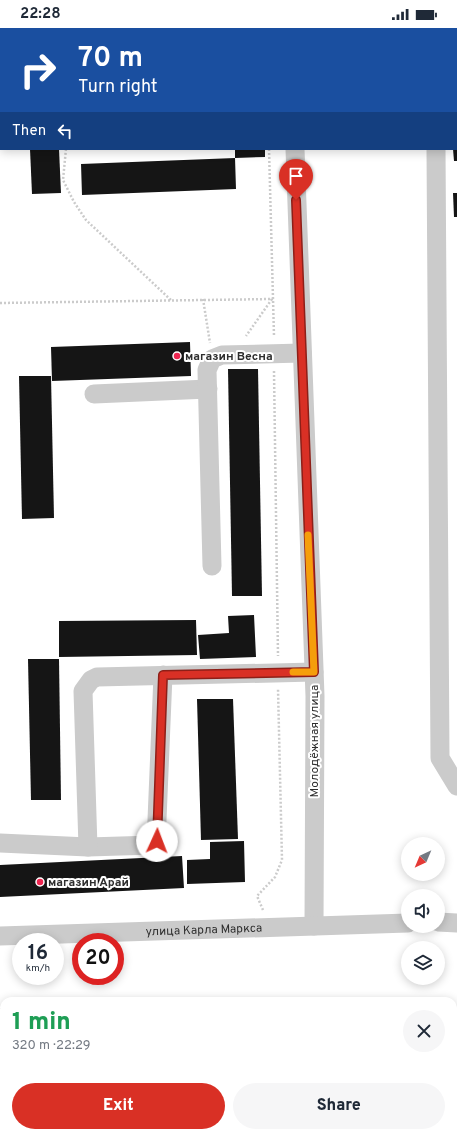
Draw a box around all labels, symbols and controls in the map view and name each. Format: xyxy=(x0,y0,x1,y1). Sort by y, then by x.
text: 22:28 xyxy=(20,5,61,24)
text: 70 m xyxy=(78,41,143,77)
icon: right xyxy=(12,44,64,96)
text: Turn right xyxy=(78,76,158,99)
icon: left xyxy=(54,120,76,142)
text: Then xyxy=(12,122,46,141)
pin xyxy=(279,159,313,200)
icon: arrive xyxy=(285,165,307,187)
place label: магазин Весна xyxy=(185,349,273,365)
marker: магазин Весна xyxy=(172,351,182,361)
street label: Молодёжная улица xyxy=(307,685,323,797)
position arrow xyxy=(136,820,178,862)
north arrow xyxy=(401,837,445,881)
map controls xyxy=(401,837,445,985)
place label: магазин Арай xyxy=(48,875,129,891)
marker: магазин Арай xyxy=(35,877,45,887)
button: sound xyxy=(401,889,445,933)
street label: улица Карла Маркса xyxy=(145,921,263,940)
speed limit sign: 20 xyxy=(72,933,124,985)
text: 16 xyxy=(28,941,48,967)
button: layers xyxy=(401,941,445,985)
text: km/h xyxy=(26,962,50,975)
text: 1 min xyxy=(12,1008,71,1038)
button: close xyxy=(403,1010,445,1052)
text: 320 m · 22:29 xyxy=(12,1038,91,1054)
button: Exit xyxy=(12,1083,225,1129)
button: Share xyxy=(233,1083,445,1129)

